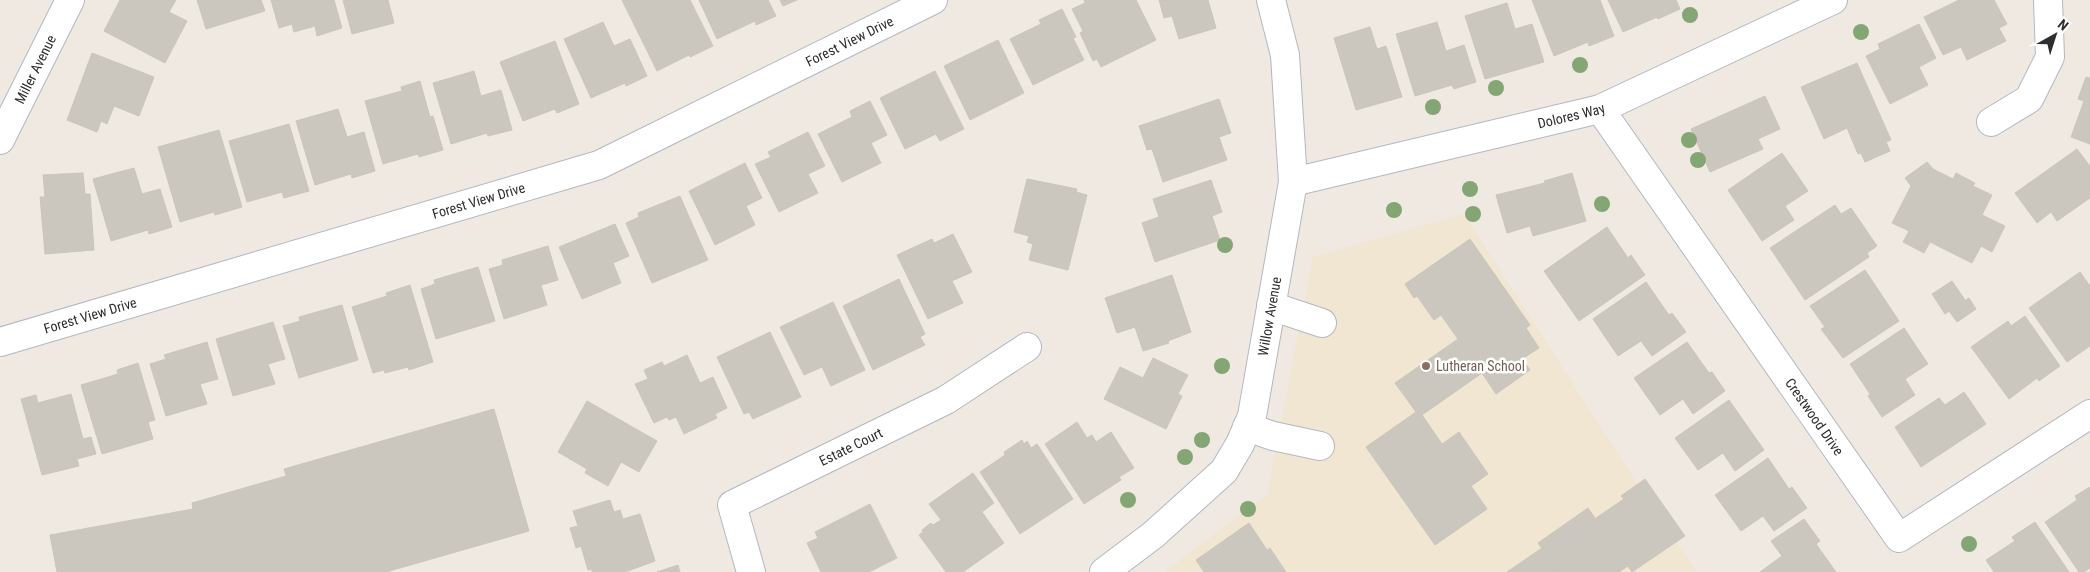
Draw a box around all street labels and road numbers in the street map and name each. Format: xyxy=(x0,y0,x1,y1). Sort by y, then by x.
street label: Forest View Drive xyxy=(803,13,896,70)
street label: Miller Avenue xyxy=(11,32,59,106)
street label: Dolores Way xyxy=(1536,100,1608,132)
street label: Forest View Drive xyxy=(430,179,527,222)
street label: Willow Avenue xyxy=(1255,275,1284,357)
street label: Forest View Drive xyxy=(42,294,139,337)
street label: Crestwood Drive xyxy=(1782,375,1847,459)
street label: Estate Court xyxy=(816,424,885,469)

